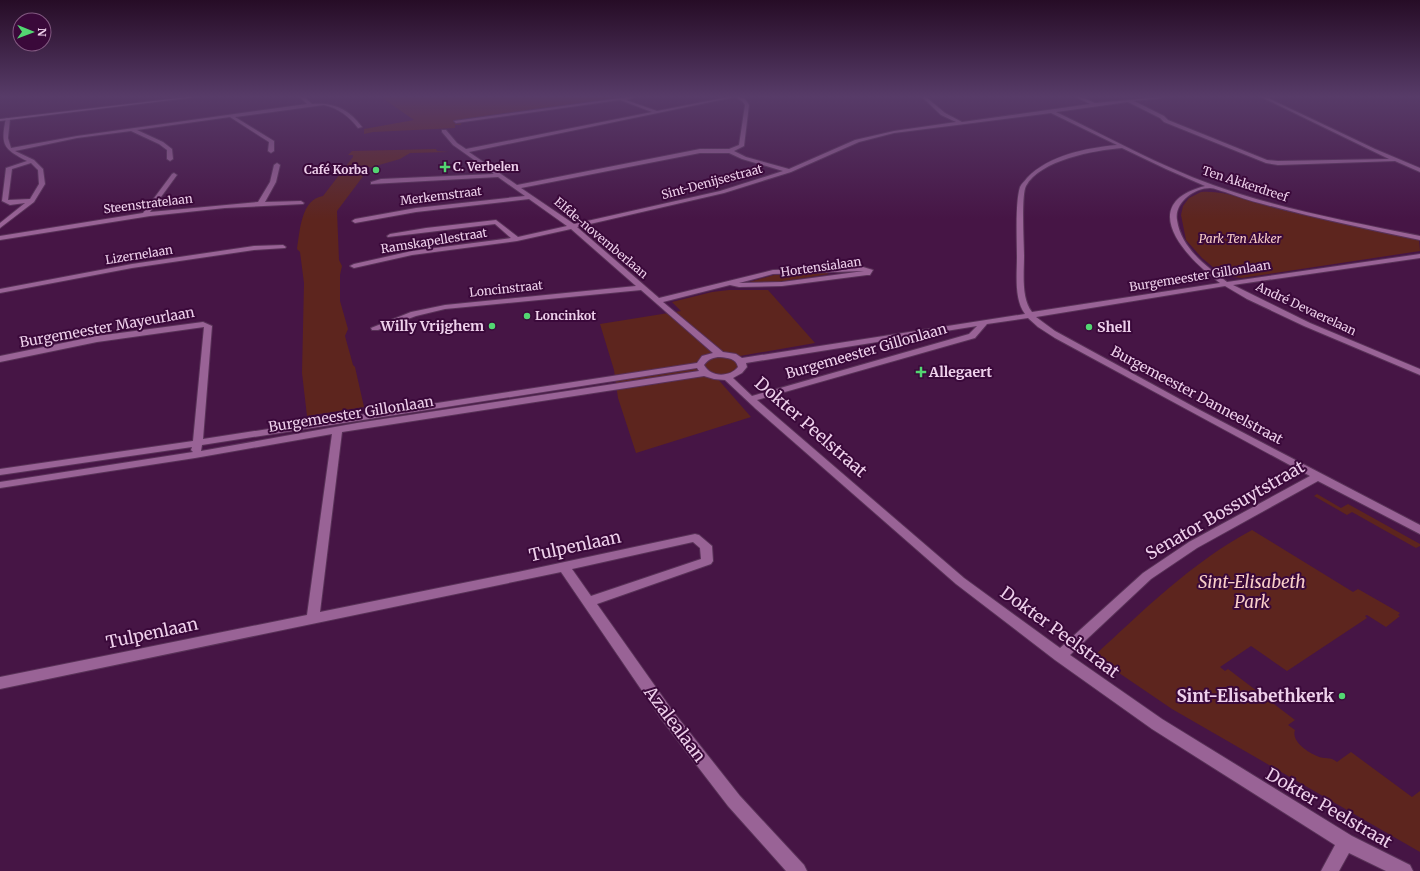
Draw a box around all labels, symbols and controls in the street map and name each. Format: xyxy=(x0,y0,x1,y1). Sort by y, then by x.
north arrow xyxy=(12,12,52,52)
text: N xyxy=(35,28,49,37)
place label: C. Verbelen xyxy=(453,159,519,174)
street label: Sint-Denijsestraat xyxy=(660,161,764,202)
place label: Café Korba xyxy=(304,162,368,177)
marker: C. Verbelen xyxy=(440,162,450,172)
street label: Ten Akkerdreef xyxy=(1200,163,1290,205)
marker: Café Korba xyxy=(371,165,381,175)
street label: Merkemstraat xyxy=(399,183,483,208)
street label: Steenstratelaan xyxy=(102,191,193,216)
street label: Elfde-novemberlaan xyxy=(551,194,651,281)
street label: Ramskapellestraat xyxy=(380,225,489,256)
park label: Park Ten Akker xyxy=(1199,231,1282,246)
street label: Lizernelaan xyxy=(104,242,174,267)
street label: Hortensialaan xyxy=(780,253,862,280)
street label: Burgemeester Gillonlaan xyxy=(1128,257,1272,294)
street label: Loncinstraat xyxy=(468,277,544,300)
street label: André Devaerelaan xyxy=(1253,278,1359,338)
street label: Burgemeester Mayeurlaan xyxy=(18,303,196,351)
place label: Loncinkot xyxy=(535,308,596,323)
marker: Loncinkot xyxy=(522,311,532,321)
place label: Willy Vrijghem xyxy=(380,317,484,335)
place label: Shell xyxy=(1097,318,1132,336)
street label: Burgemeester Gillonlaan xyxy=(783,319,949,383)
marker: Willy Vrijghem xyxy=(487,321,497,331)
marker: Shell xyxy=(1084,322,1094,332)
street label: Burgemeester Danneelstraat xyxy=(1108,342,1287,448)
place label: Allegaert xyxy=(928,363,992,381)
marker: Allegaert xyxy=(916,367,926,377)
street label: Dokter Peelstraat xyxy=(750,372,872,482)
street label: Burgemeester Gillonlaan xyxy=(267,392,435,436)
street label: Senator Bossuytstraat xyxy=(1142,455,1309,565)
street label: Tulpenlaan xyxy=(527,526,623,566)
park label: Sint-Elisabeth Park xyxy=(1198,571,1306,613)
street label: Dokter Peelstraat xyxy=(996,581,1124,683)
street label: Tulpenlaan xyxy=(104,613,200,653)
street label: Azalealaan xyxy=(639,681,711,766)
place label: Sint-Elisabethkerk xyxy=(1176,685,1334,707)
marker: Sint-Elisabethkerk xyxy=(1337,691,1347,701)
street label: Dokter Peelstraat xyxy=(1262,763,1396,853)

